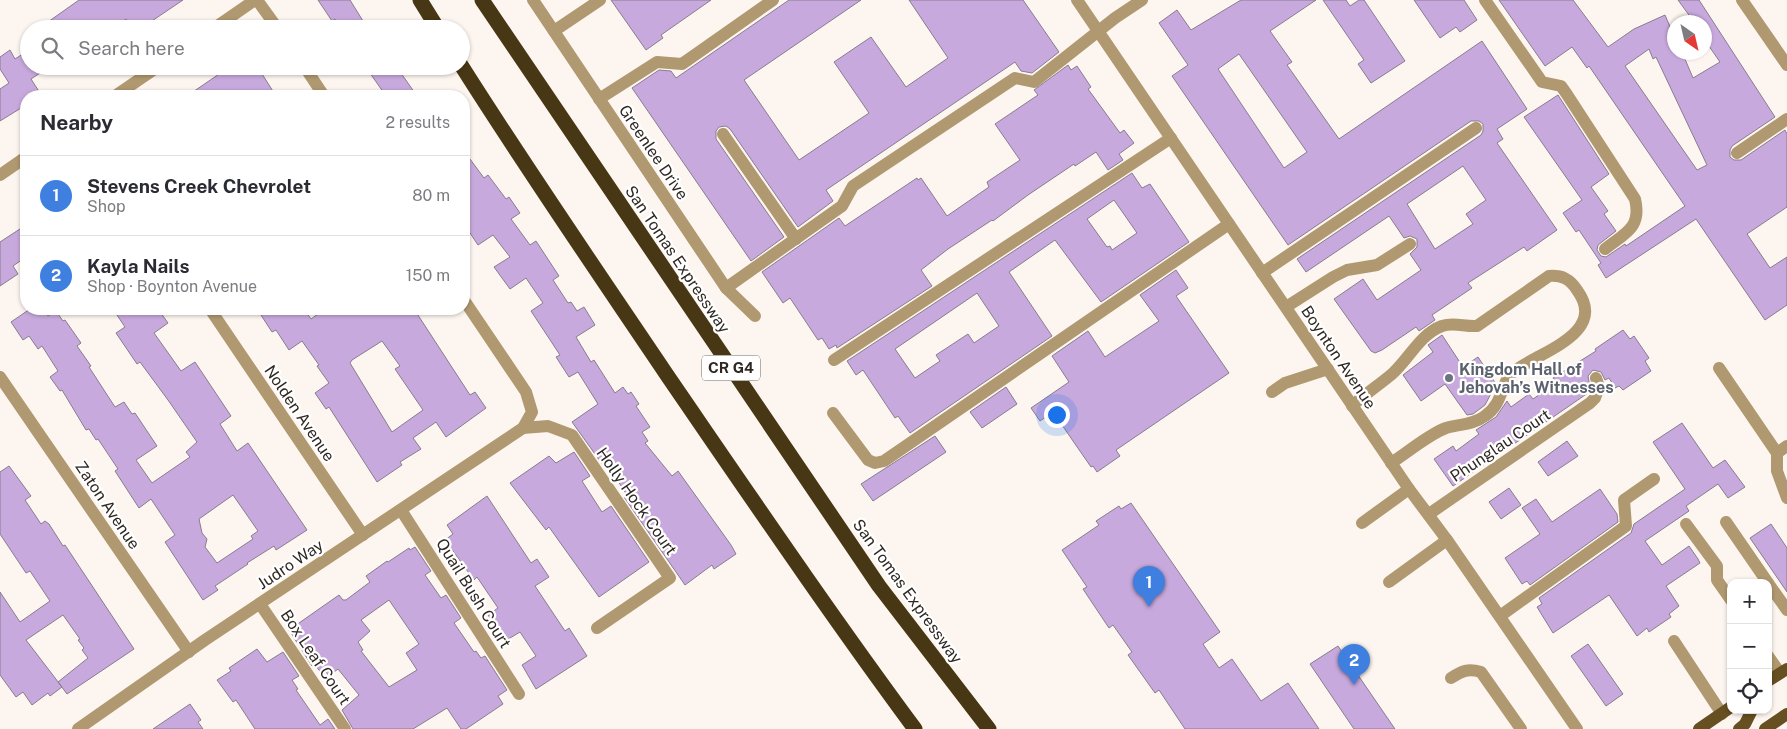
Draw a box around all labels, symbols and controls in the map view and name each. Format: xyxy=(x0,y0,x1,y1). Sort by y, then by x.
north arrow xyxy=(1667,15,1712,60)
search box xyxy=(20,20,470,75)
icon: search xyxy=(38,34,66,62)
text: Search here xyxy=(78,37,185,59)
street label: Greenlee Drive xyxy=(615,101,692,203)
text: Nearby xyxy=(40,110,113,135)
text: 2 results xyxy=(385,113,450,132)
text: Stevens Creek Chevrolet xyxy=(87,175,311,197)
street label: San Tomas Expressway xyxy=(621,182,734,337)
text: 1 xyxy=(53,186,59,205)
text: 80 m xyxy=(412,186,450,205)
text: Shop xyxy=(87,197,126,216)
text: Kayla Nails xyxy=(87,255,190,277)
text: 2 xyxy=(51,266,61,285)
text: 150 m xyxy=(406,266,450,285)
text: Shop · Boynton Avenue xyxy=(87,277,257,296)
street label: Boynton Avenue xyxy=(1297,302,1380,412)
road number: CR G4 xyxy=(702,356,760,380)
place label: Kingdom Hall of Jehovah’s Witnesses xyxy=(1459,360,1614,397)
street label: Nolden Avenue xyxy=(260,361,339,465)
marker: Kingdom Hall of Jehovah’s Witnesses xyxy=(1443,372,1455,384)
your location xyxy=(1044,402,1070,428)
street label: Phunglau Court xyxy=(1447,405,1554,486)
street label: Holly Hock Court xyxy=(592,444,681,559)
street label: Zaton Avenue xyxy=(71,458,144,553)
street label: San Tomas Expressway xyxy=(849,515,967,667)
street label: Judro Way xyxy=(254,535,327,593)
street label: Quail Bush Court xyxy=(432,535,515,652)
pin: 1 xyxy=(1133,566,1165,607)
map controls xyxy=(1727,579,1772,714)
button: + xyxy=(1727,579,1772,624)
street label: Box Leaf Court xyxy=(277,606,354,708)
button: − xyxy=(1727,624,1772,669)
pin: 2 xyxy=(1338,644,1370,685)
button: locate xyxy=(1727,669,1772,714)

